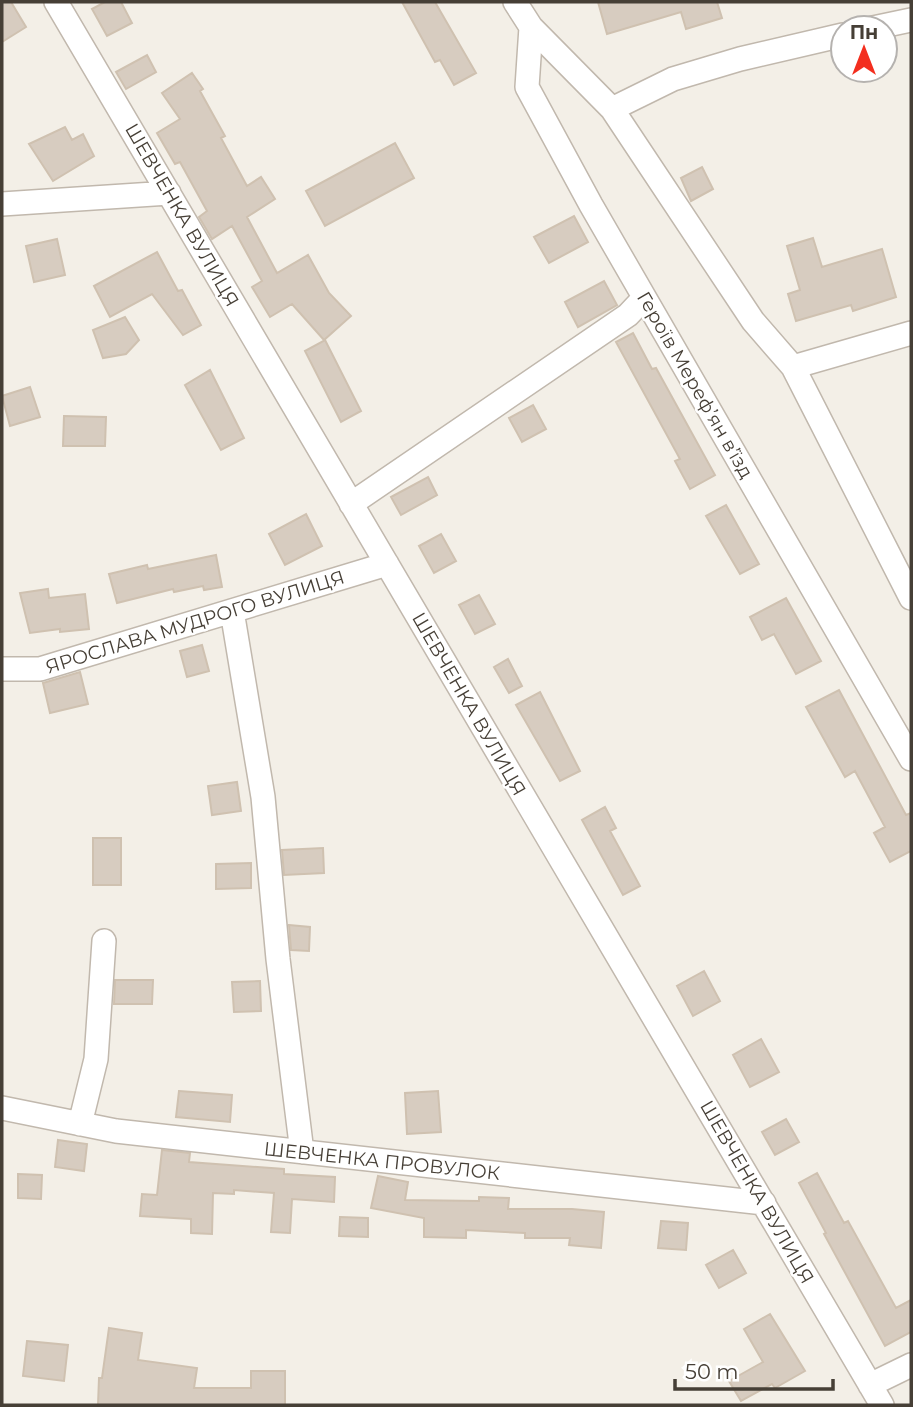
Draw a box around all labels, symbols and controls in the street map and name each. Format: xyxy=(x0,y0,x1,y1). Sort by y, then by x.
north arrow xyxy=(829,14,899,84)
text: Пн xyxy=(850,21,878,44)
street label: ШЕВЧЕНКА ВУЛИЦЯ xyxy=(120,119,244,311)
street label: Героїв Мерефʼян вʼїзд xyxy=(632,287,758,483)
street label: ЯРОСЛАВА МУДРОГО ВУЛИЦЯ xyxy=(43,566,347,678)
street label: ШЕВЧЕНКА ВУЛИЦЯ xyxy=(407,608,531,800)
street label: ШЕВЧЕНКА ВУЛИЦЯ xyxy=(695,1096,819,1288)
street label: ШЕВЧЕНКА ПРОВУЛОК xyxy=(263,1137,501,1185)
scale bar xyxy=(675,1348,832,1392)
text: 50 m xyxy=(685,1359,739,1384)

